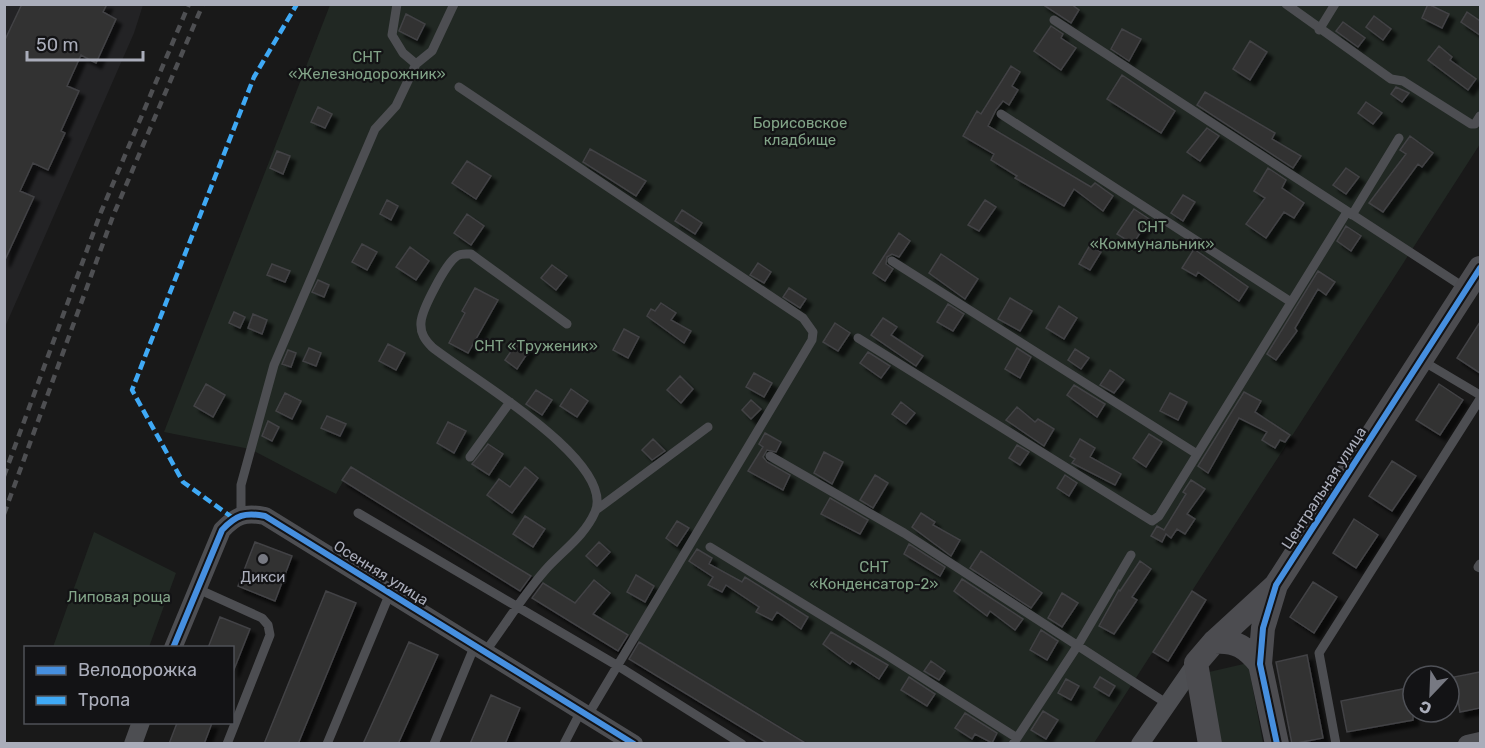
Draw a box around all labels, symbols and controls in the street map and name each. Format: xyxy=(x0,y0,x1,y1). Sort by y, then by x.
scale bar xyxy=(27,24,142,62)
text: 50 m xyxy=(36,34,79,56)
park label: СНТ «Железнодорожник» xyxy=(288,48,446,83)
park label: Борисовское кладбище xyxy=(753,114,847,149)
park label: СНТ «Коммунальник» xyxy=(1090,218,1214,253)
park label: СНТ «Труженик» xyxy=(474,337,598,355)
street label: Центральная улица xyxy=(1278,424,1370,552)
street label: Осенняя улица xyxy=(330,537,432,609)
marker: Дикси xyxy=(256,552,270,566)
park label: СНТ «Конденсатор-2» xyxy=(810,558,938,593)
place label: Дикси xyxy=(241,568,285,586)
park label: Липовая роща xyxy=(67,588,171,606)
legend xyxy=(24,646,234,724)
text: Велодорожка xyxy=(78,659,197,681)
north arrow xyxy=(1401,664,1461,724)
text: Тропа xyxy=(78,689,130,711)
text: С xyxy=(1416,696,1434,718)

